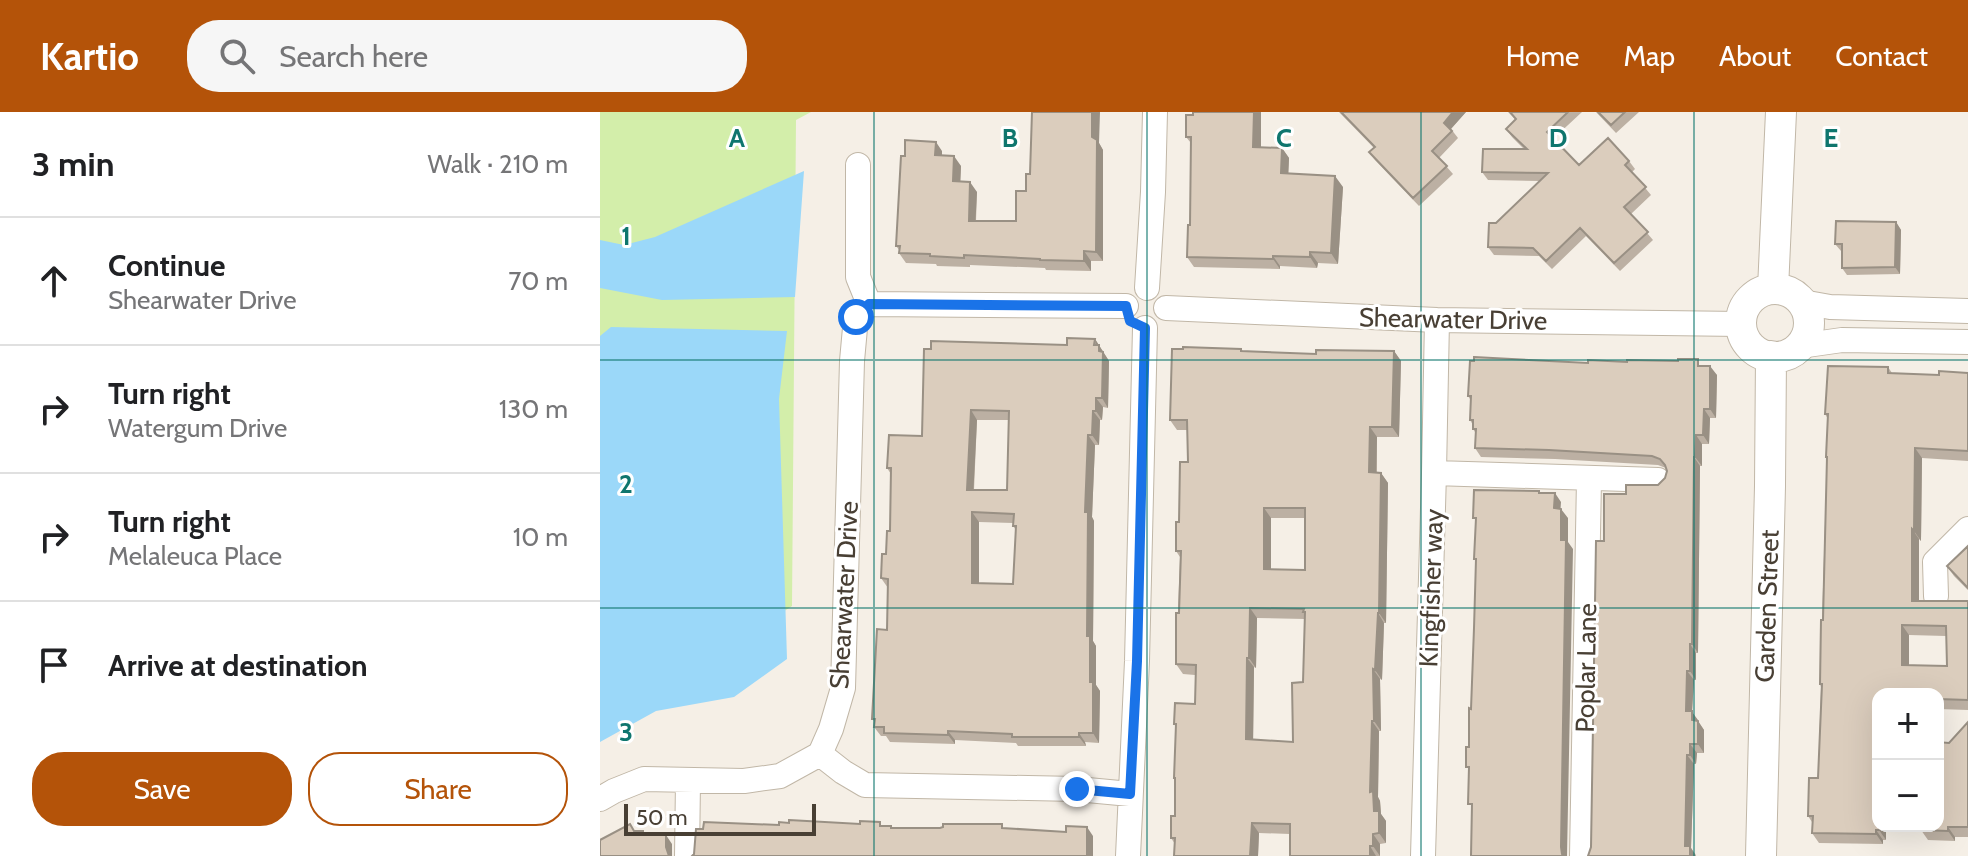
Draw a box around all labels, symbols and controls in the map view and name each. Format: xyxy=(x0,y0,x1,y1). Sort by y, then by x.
search box xyxy=(187,20,747,92)
text: Kartio xyxy=(40,33,139,80)
icon: search xyxy=(215,34,259,78)
text: Search here xyxy=(279,38,428,75)
text: Home xyxy=(1506,39,1579,73)
text: Map xyxy=(1623,39,1675,73)
text: About xyxy=(1719,39,1791,73)
text: Contact xyxy=(1835,39,1928,73)
text: A xyxy=(729,122,746,154)
text: B xyxy=(1002,122,1018,154)
text: C xyxy=(1276,122,1292,154)
text: D xyxy=(1549,122,1567,154)
text: E xyxy=(1824,122,1838,154)
text: 3 min xyxy=(32,143,114,185)
text: Walk · 210 m xyxy=(427,148,568,180)
text: 1 xyxy=(621,220,631,252)
text: Continue xyxy=(108,247,225,284)
icon: ahead xyxy=(32,259,76,303)
text: 70 m xyxy=(508,265,568,297)
text: Shearwater Drive xyxy=(108,284,296,316)
route start xyxy=(838,299,874,335)
street label: Shearwater Drive xyxy=(1359,301,1547,337)
text: Turn right xyxy=(108,375,231,412)
icon: right xyxy=(32,387,76,431)
text: 130 m xyxy=(499,393,568,425)
text: Watergum Drive xyxy=(108,412,287,444)
text: 2 xyxy=(619,468,633,500)
street label: Shearwater Drive xyxy=(823,500,865,690)
text: Turn right xyxy=(108,503,231,540)
street label: Kingfisher way xyxy=(1412,508,1450,668)
icon: right xyxy=(32,515,76,559)
text: 10 m xyxy=(513,521,568,553)
street label: Garden Street xyxy=(1748,529,1786,683)
text: Melaleuca Place xyxy=(108,540,282,572)
street label: Poplar Lane xyxy=(1569,603,1603,733)
icon: arrive xyxy=(32,643,76,687)
text: Arrive at destination xyxy=(108,647,368,684)
map controls xyxy=(1872,688,1944,832)
button: + xyxy=(1872,688,1944,760)
text: 3 xyxy=(619,716,633,748)
button: Save xyxy=(32,752,292,826)
button: Share xyxy=(308,752,568,826)
button: − xyxy=(1872,760,1944,832)
route end xyxy=(1059,771,1095,807)
scale bar xyxy=(624,800,816,836)
text: 50 m xyxy=(636,804,688,831)

